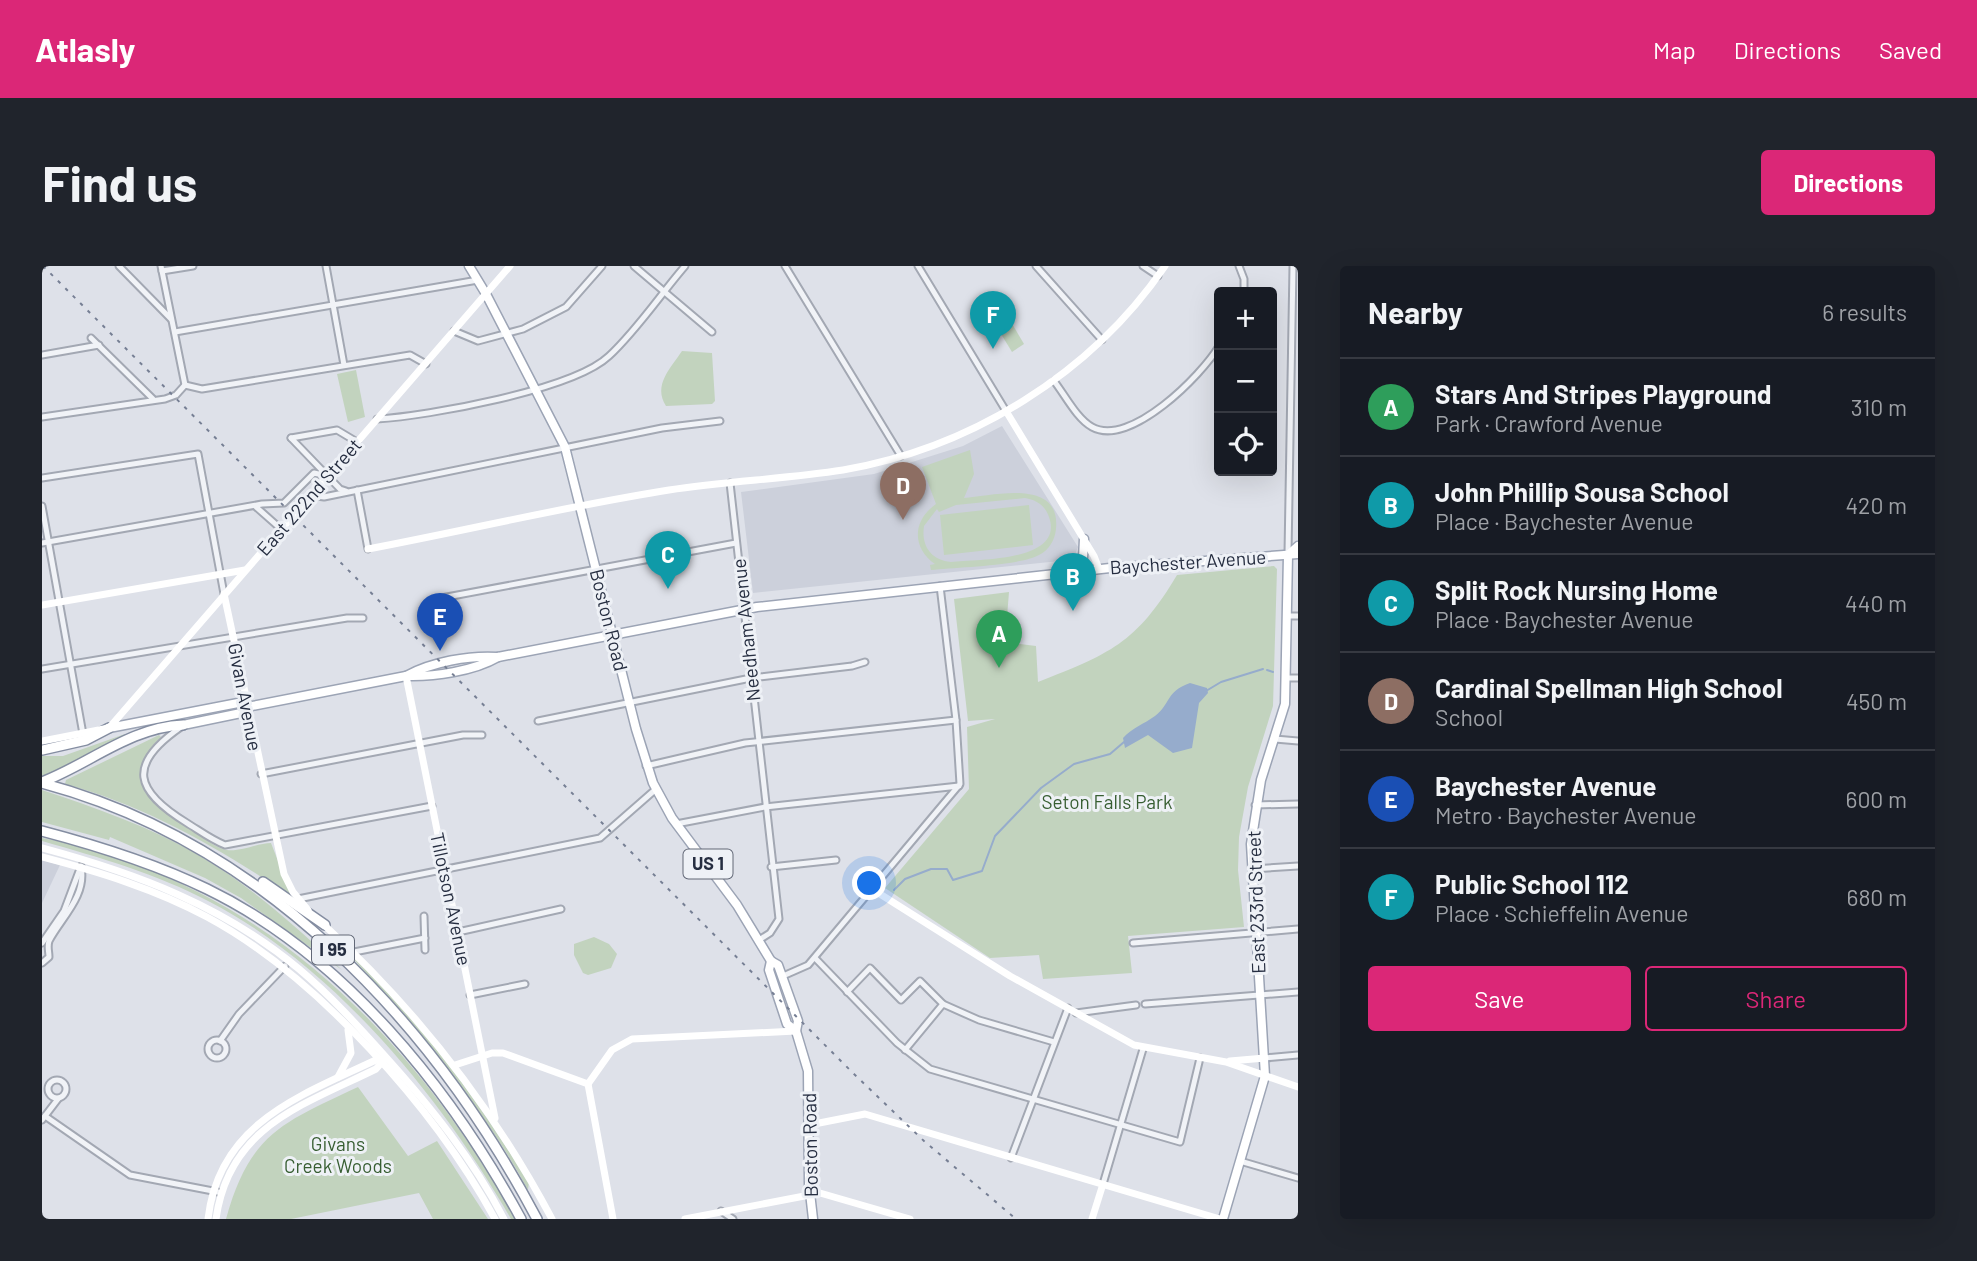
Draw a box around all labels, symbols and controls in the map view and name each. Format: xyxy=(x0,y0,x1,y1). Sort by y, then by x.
text: Atlasly xyxy=(35,29,135,69)
text: Map xyxy=(1653,35,1696,64)
text: Directions xyxy=(1734,35,1841,64)
text: Saved xyxy=(1879,35,1942,64)
button: Directions xyxy=(1761,150,1935,215)
text: Find us xyxy=(42,153,197,212)
map controls xyxy=(1214,287,1277,476)
button: + xyxy=(1214,287,1277,350)
pin: F xyxy=(970,291,1016,349)
text: Nearby xyxy=(1368,294,1463,330)
text: 6 results xyxy=(1822,298,1907,326)
button: − xyxy=(1214,350,1277,413)
text: Stars And Stripes Playground xyxy=(1435,378,1772,409)
text: A xyxy=(1383,393,1399,421)
text: 310 m xyxy=(1851,393,1907,421)
text: Park · Crawford Avenue xyxy=(1435,409,1663,437)
button: locate xyxy=(1214,413,1277,476)
street label: East 222nd Street xyxy=(251,433,366,560)
pin: D xyxy=(880,462,926,520)
text: John Phillip Sousa School xyxy=(1435,476,1729,507)
text: B xyxy=(1384,491,1398,519)
text: 420 m xyxy=(1845,491,1907,519)
text: Place · Baychester Avenue xyxy=(1435,507,1694,535)
pin: C xyxy=(645,531,691,589)
street label: Baychester Avenue xyxy=(1109,545,1267,578)
pin: B xyxy=(1050,553,1096,611)
street label: Needham Avenue xyxy=(727,558,764,703)
street label: Boston Road xyxy=(586,566,633,673)
text: Split Rock Nursing Home xyxy=(1435,574,1718,605)
text: C xyxy=(1384,589,1398,617)
text: 440 m xyxy=(1845,589,1907,617)
pin: E xyxy=(417,593,463,651)
text: Place · Baychester Avenue xyxy=(1435,605,1694,633)
pin: A xyxy=(976,610,1022,668)
street label: Givan Avenue xyxy=(224,641,267,753)
text: Cardinal Spellman High School xyxy=(1435,672,1783,703)
text: D xyxy=(1384,687,1398,715)
text: 450 m xyxy=(1846,687,1907,715)
text: School xyxy=(1435,703,1503,731)
text: Baychester Avenue xyxy=(1435,770,1656,801)
text: E xyxy=(1384,785,1398,813)
text: 600 m xyxy=(1846,785,1907,813)
park label: Seton Falls Park xyxy=(1041,790,1173,813)
text: Metro · Baychester Avenue xyxy=(1435,801,1697,829)
street label: Tillotson Avenue xyxy=(426,830,477,967)
street label: East 233rd Street xyxy=(1242,830,1269,974)
road number: US 1 xyxy=(684,850,732,878)
your location xyxy=(852,866,886,900)
text: Public School 112 xyxy=(1435,868,1629,899)
text: F xyxy=(1385,883,1397,911)
text: 680 m xyxy=(1847,883,1907,911)
text: Place · Schieffelin Avenue xyxy=(1435,899,1688,927)
road number: I 95 xyxy=(312,936,354,964)
button: Save xyxy=(1368,966,1631,1031)
button: Share xyxy=(1645,966,1907,1031)
street label: Boston Road xyxy=(797,1093,822,1197)
park label: Givans Creek Woods xyxy=(284,1132,392,1177)

